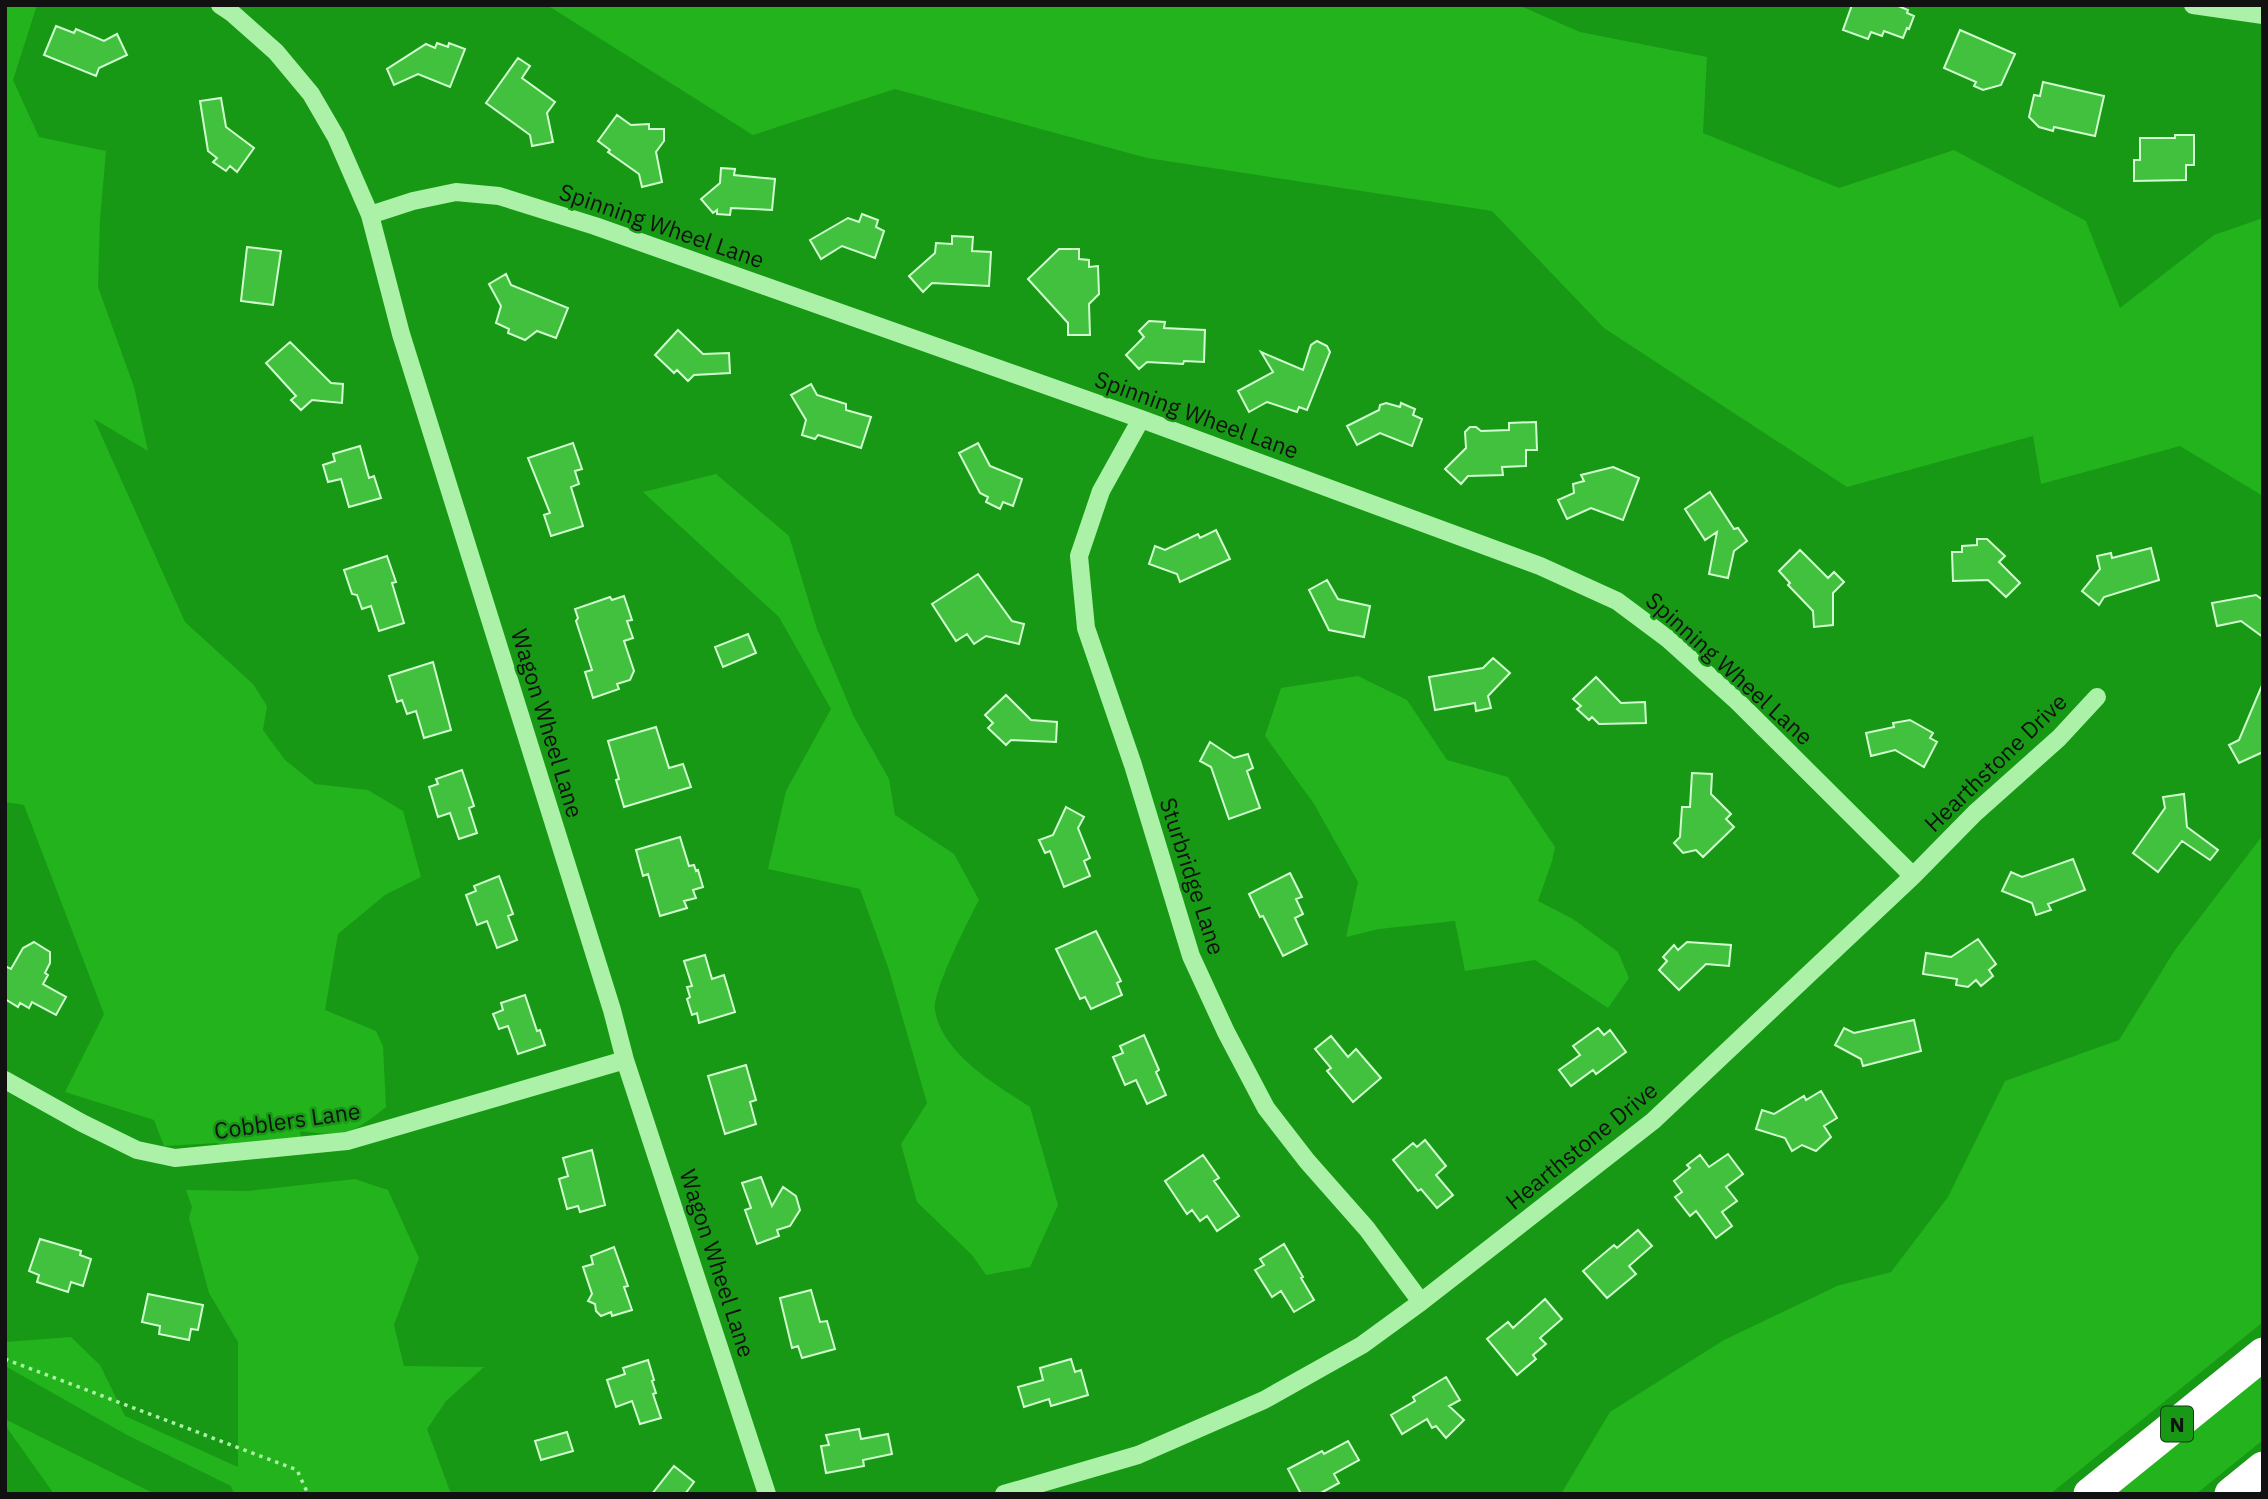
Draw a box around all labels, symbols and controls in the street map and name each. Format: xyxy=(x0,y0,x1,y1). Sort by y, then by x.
street label: Spinning Wheel Lane xyxy=(556,176,768,274)
street label: Spinning Wheel Lane xyxy=(1091,363,1303,465)
street label: Spinning Wheel Lane xyxy=(1640,585,1820,751)
street label: Wagon Wheel Lane xyxy=(505,625,591,821)
street label: Hearthstone Drive xyxy=(1917,686,2073,838)
street label: Sturbridge Lane xyxy=(1153,794,1233,958)
street label: Hearthstone Drive xyxy=(1499,1074,1663,1216)
street label: Cobblers Lane xyxy=(212,1095,362,1145)
street label: Wagon Wheel Lane xyxy=(673,1165,763,1361)
road number: N xyxy=(2161,1406,2193,1442)

